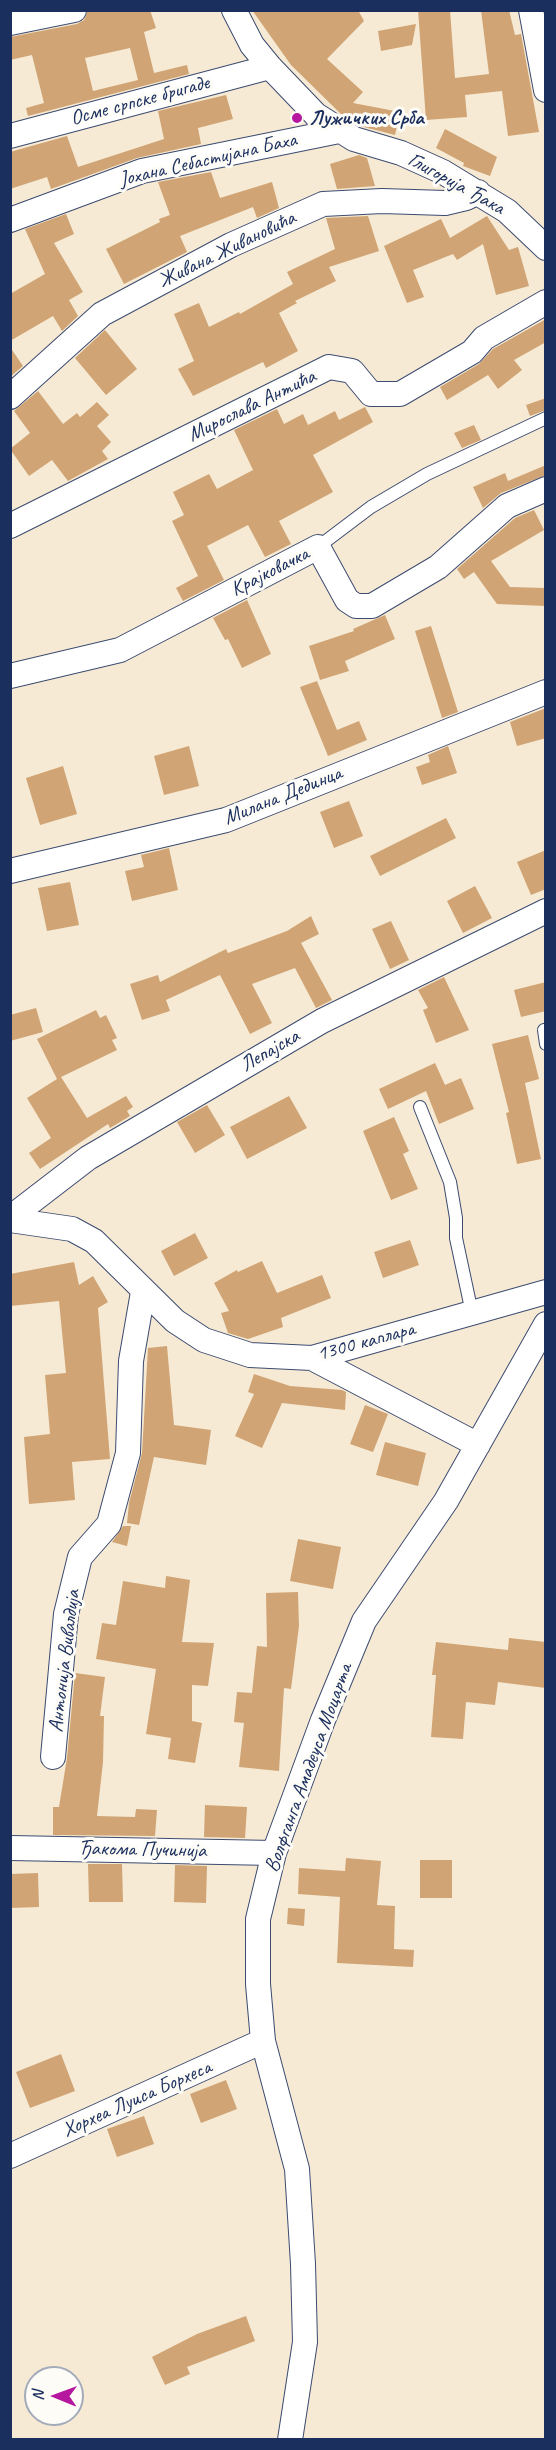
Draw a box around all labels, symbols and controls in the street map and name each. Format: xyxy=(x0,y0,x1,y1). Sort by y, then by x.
street label: Осме српске бригаде xyxy=(68,70,212,132)
place label: Лужичких Срба xyxy=(309,105,424,131)
marker: Лужичких Срба xyxy=(290,111,304,125)
street label: Јохана Себастијана Баха xyxy=(117,127,299,193)
street label: Глигорија Ђака xyxy=(403,147,509,221)
street label: Живана Живановића xyxy=(154,206,300,294)
street label: Мирослава Антића xyxy=(184,364,320,448)
street label: Крајковачка xyxy=(226,542,314,602)
street label: Милана Дединца xyxy=(220,761,346,831)
street label: Лепајска xyxy=(236,1024,304,1078)
street label: 1300 каплара xyxy=(314,1317,418,1367)
street label: Антонија Вивалдија xyxy=(44,1588,86,1734)
street label: Волфганга Амадеуса Моцарта xyxy=(260,1660,358,1876)
street label: Ђакома Пучинија xyxy=(78,1836,206,1864)
street label: Хорхеа Луиса Борхеса xyxy=(59,2055,215,2143)
north arrow xyxy=(24,2366,84,2426)
text: N xyxy=(28,2391,48,2401)

